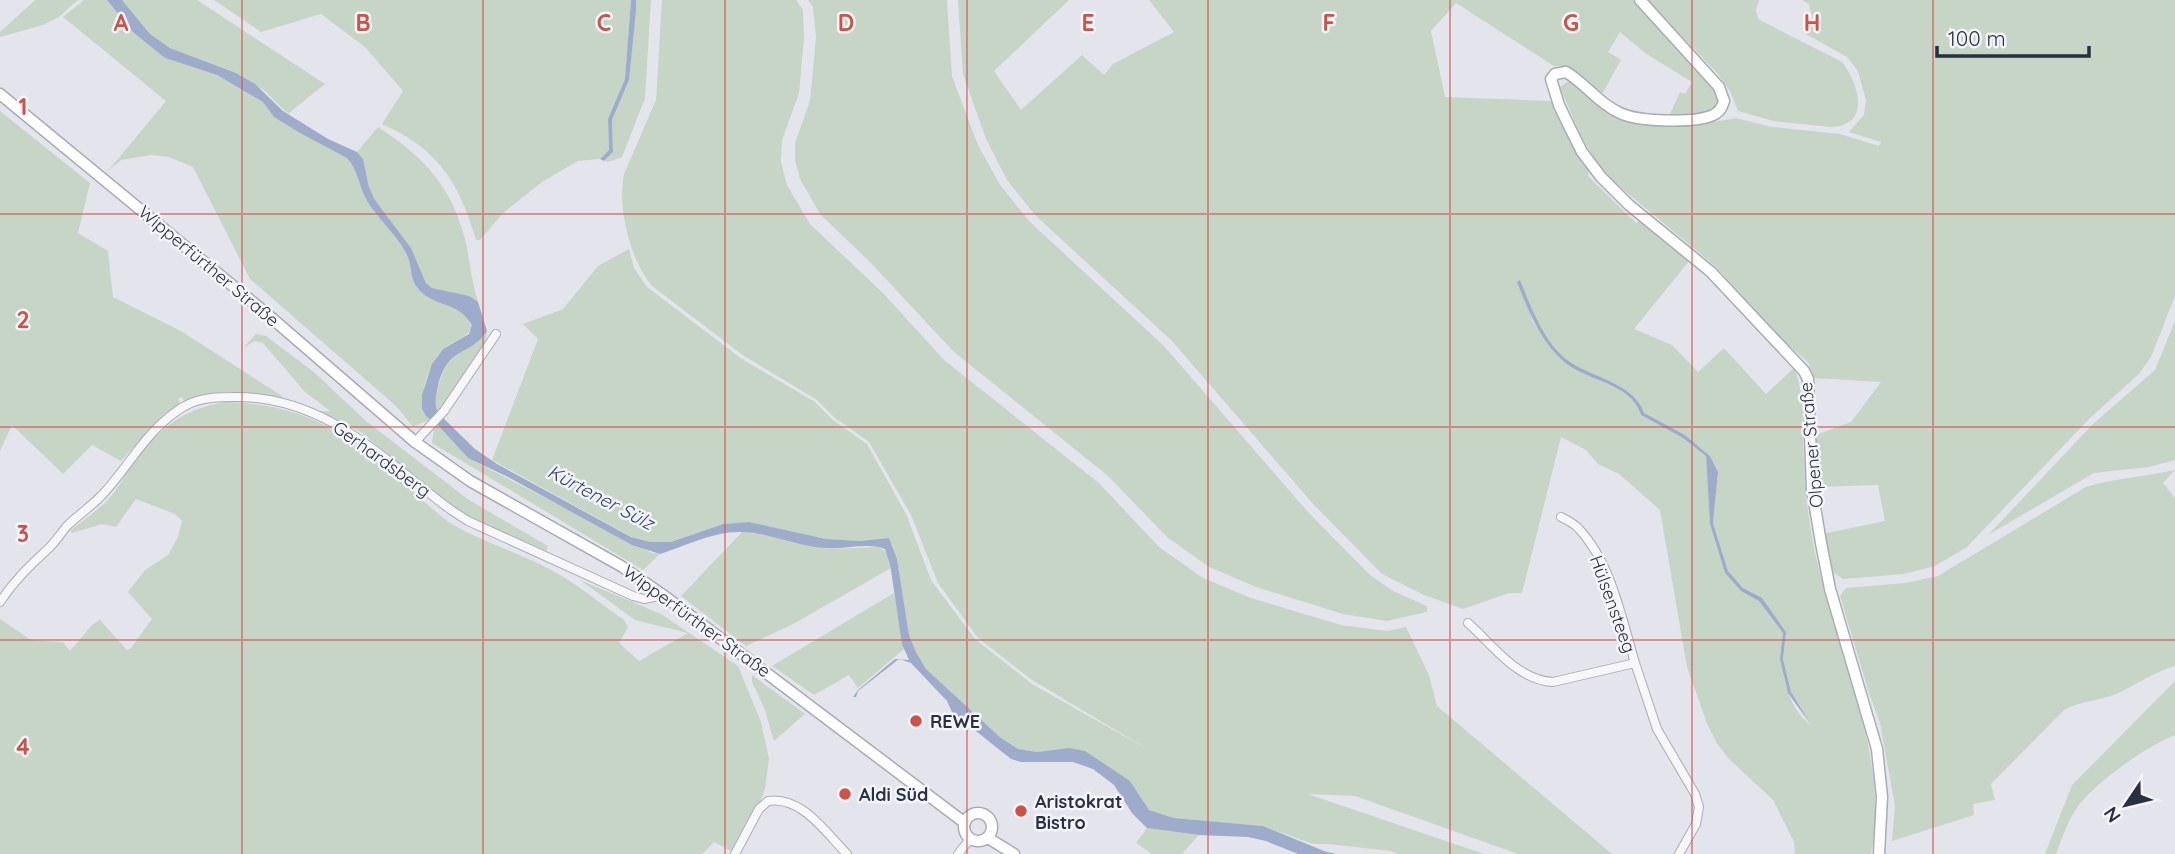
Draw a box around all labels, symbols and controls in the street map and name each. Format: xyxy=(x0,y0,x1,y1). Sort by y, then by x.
text: A xyxy=(114,8,129,37)
text: B xyxy=(355,8,371,37)
text: C xyxy=(597,8,611,37)
text: D xyxy=(838,8,854,37)
text: E xyxy=(1081,8,1095,37)
text: F xyxy=(1323,8,1335,37)
text: G xyxy=(1563,8,1579,37)
text: H xyxy=(1804,8,1820,37)
scale bar xyxy=(1937,14,2089,58)
text: 100 m xyxy=(1948,25,2006,51)
text: 1 xyxy=(19,92,27,121)
street label: Wipperfürther Straße xyxy=(134,200,284,332)
text: 2 xyxy=(16,305,30,334)
street label: Olpener Straße xyxy=(1794,381,1828,509)
street label: Gerhardsberg xyxy=(328,416,436,502)
water label: Kürtener Sülz xyxy=(544,459,660,536)
text: 3 xyxy=(17,519,29,548)
street label: Hülsensteeg xyxy=(1585,552,1641,656)
street label: Wipperfürther Straße xyxy=(619,560,775,682)
place label: REWE xyxy=(930,710,980,733)
marker: REWE xyxy=(908,713,924,729)
text: 4 xyxy=(16,732,30,761)
north arrow xyxy=(2091,770,2161,840)
place label: Aldi Süd xyxy=(859,783,928,806)
marker: Aldi Süd xyxy=(837,786,853,802)
place label: Aristokrat Bistro xyxy=(1035,790,1122,834)
text: N xyxy=(2098,802,2126,827)
marker: Aristokrat Bistro xyxy=(1013,803,1029,819)

